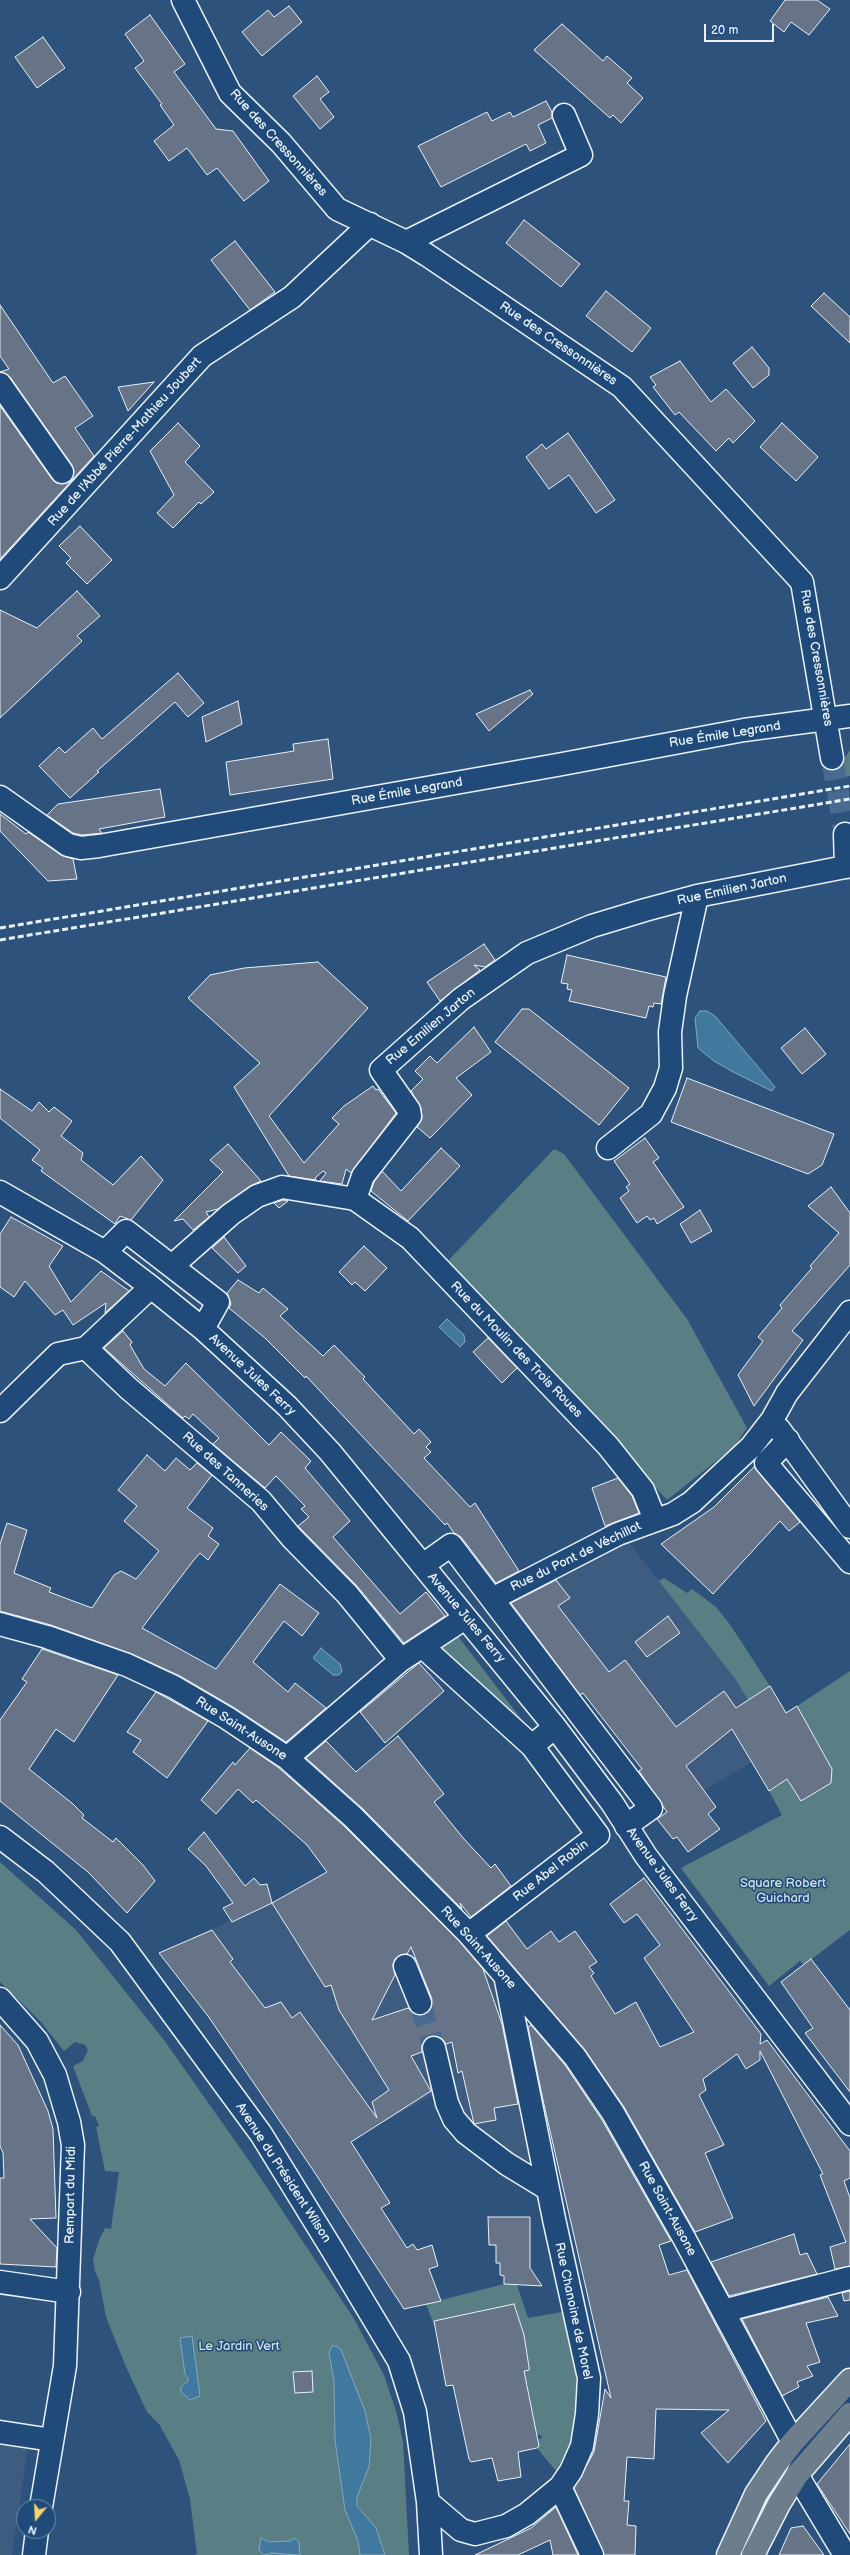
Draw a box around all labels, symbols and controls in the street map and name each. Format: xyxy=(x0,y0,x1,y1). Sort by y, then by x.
scale bar xyxy=(706,16,776,42)
text: 20 m xyxy=(711,23,738,38)
street label: Rue des Cressonnières xyxy=(226,86,330,200)
street label: Rue des Cressonnières xyxy=(496,299,620,389)
street label: Rue de l'Abbé Pierre-Mathieu Joubert xyxy=(45,354,205,530)
street label: Rue des Cressonnières xyxy=(796,588,836,728)
street label: Rue Émile Legrand xyxy=(668,718,782,752)
street label: Rue Émile Legrand xyxy=(350,775,464,809)
street label: Rue Emilien Jarton xyxy=(676,871,788,909)
street label: Rue Emilien Jarton xyxy=(383,985,479,1069)
street label: Rue du Moulin des Trois Roues xyxy=(447,1279,585,1421)
street label: Avenue Jules Ferry xyxy=(206,1331,298,1419)
street label: Rue des Tanneries xyxy=(179,1429,271,1515)
street label: Rue du Pont de Véchillot xyxy=(508,1519,644,1595)
street label: Avenue Jules Ferry xyxy=(424,1570,508,1666)
street label: Rue Saint-Ausone xyxy=(192,1694,290,1764)
street label: Avenue Jules Ferry xyxy=(623,1825,701,1925)
street label: Rue Abel Robin xyxy=(510,1837,592,1905)
park label: Square Robert Guichard xyxy=(740,1876,826,1907)
street label: Rue Saint-Ausone xyxy=(437,1903,519,1993)
street label: Avenue du Président Wilson xyxy=(232,2100,334,2246)
street label: Rempart du Midi xyxy=(62,2146,80,2244)
street label: Rue Saint-Ausone xyxy=(635,2159,699,2259)
street label: Rue Chanoine de Morel xyxy=(551,2241,595,2381)
park label: Le Jardin Vert xyxy=(198,2339,280,2355)
north arrow xyxy=(16,2499,56,2539)
text: N xyxy=(27,2522,38,2537)

